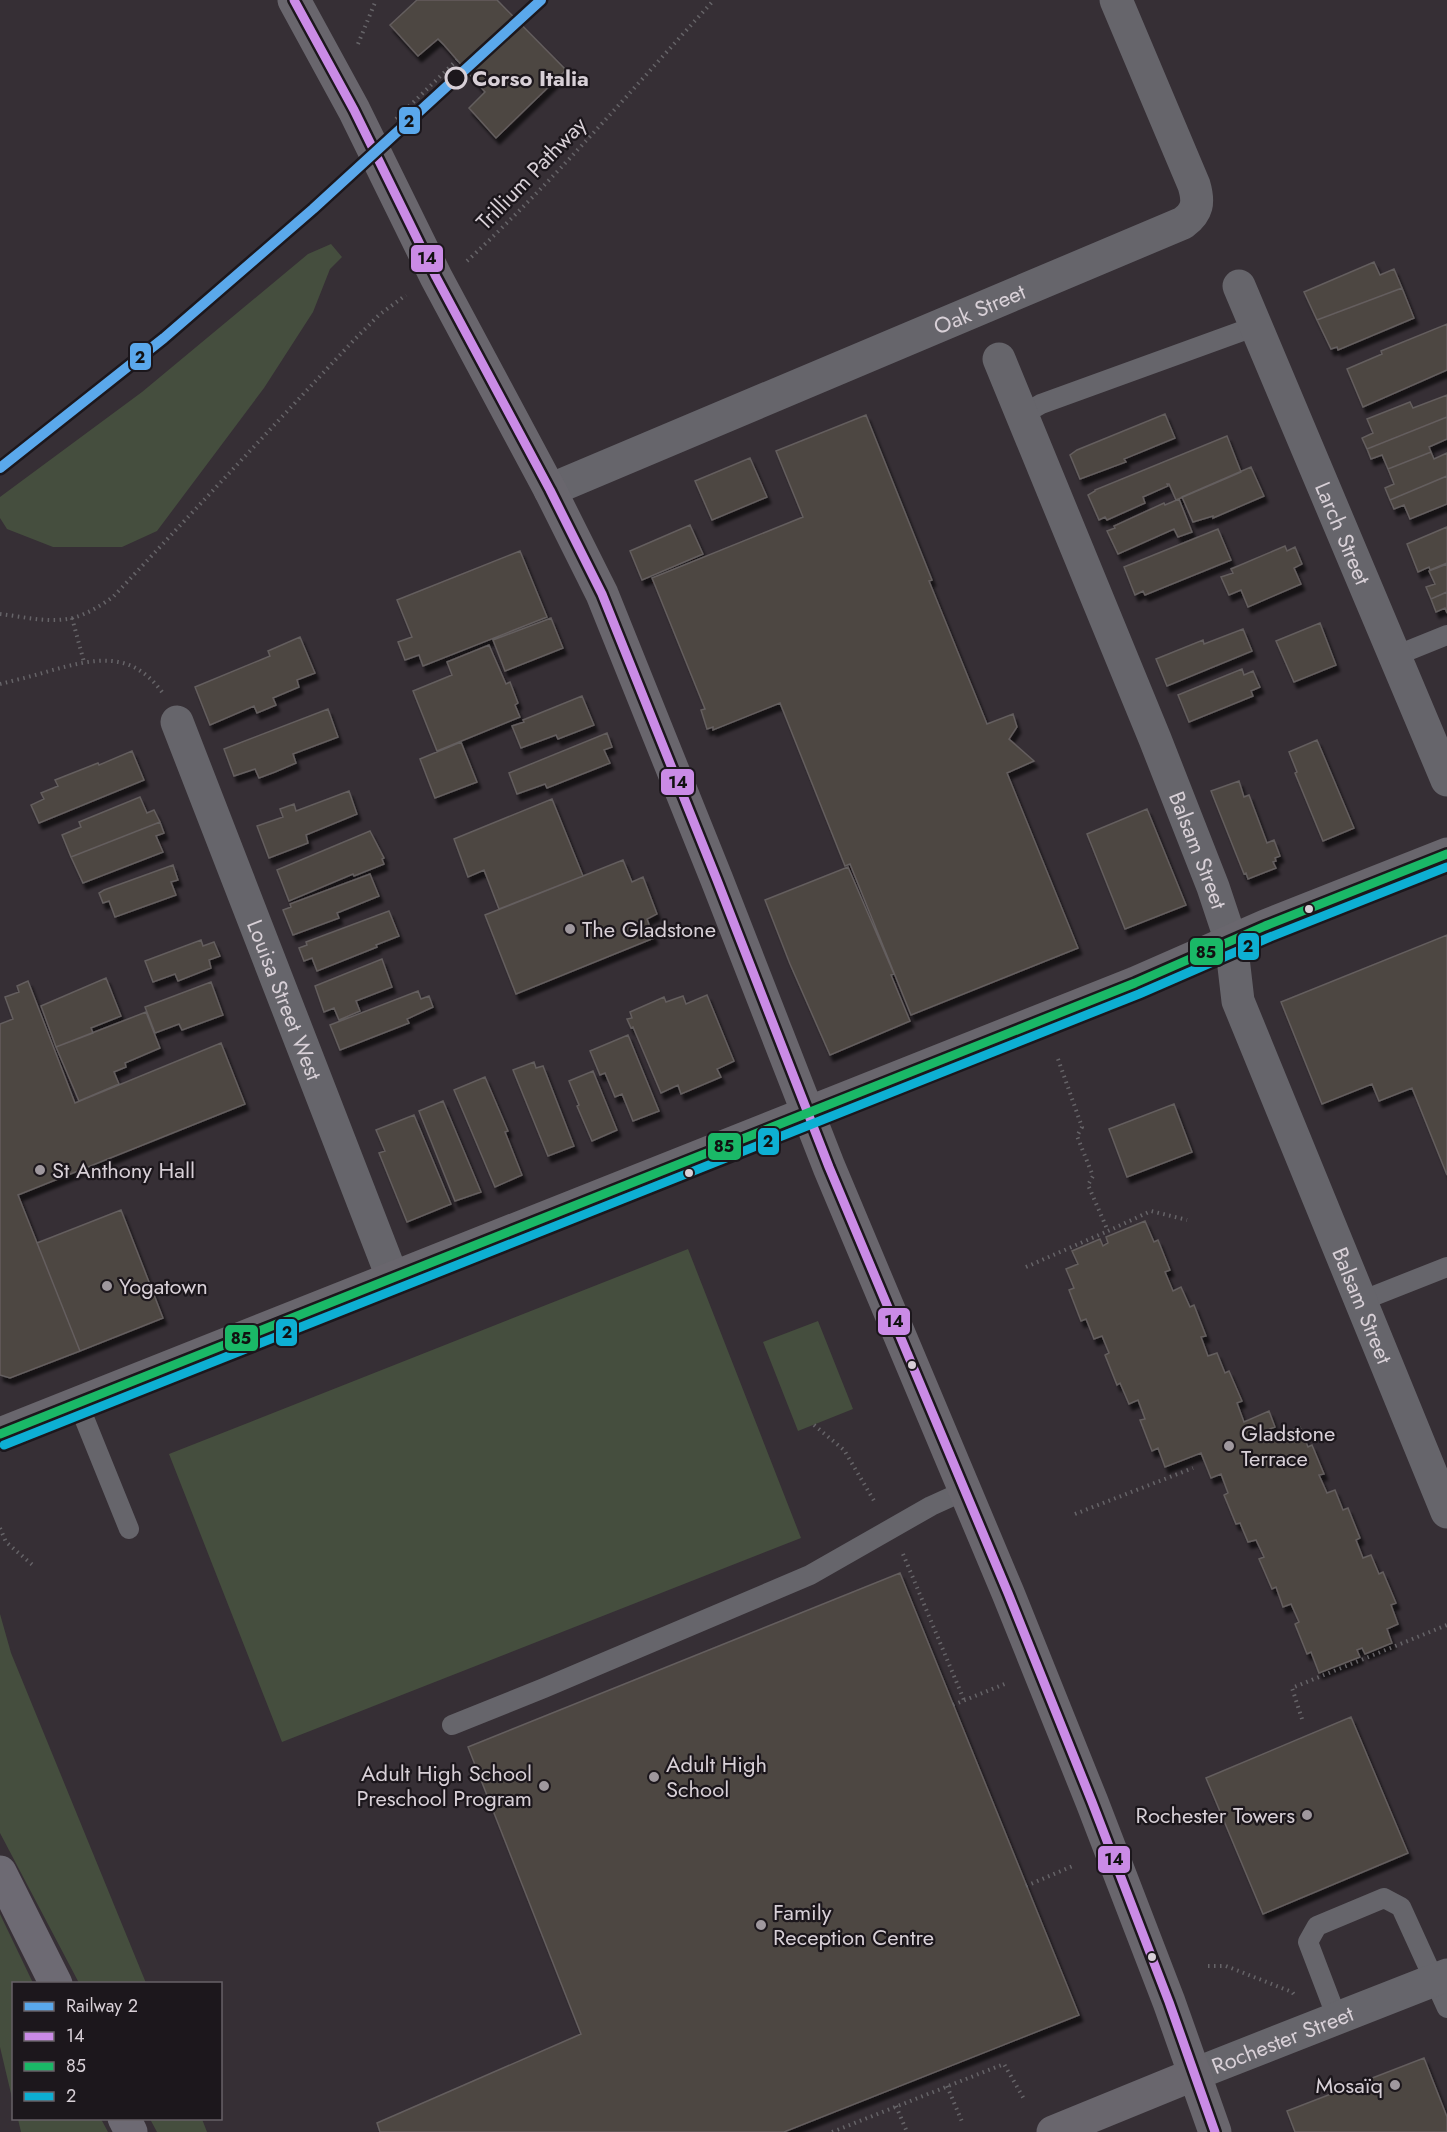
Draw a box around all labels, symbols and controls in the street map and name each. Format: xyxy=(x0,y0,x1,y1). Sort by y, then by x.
place label: Corso Italia xyxy=(472,62,589,94)
marker: Corso Italia xyxy=(445,67,467,89)
line badge: 2 xyxy=(398,106,421,135)
street label: Trillium Pathway xyxy=(469,109,594,237)
text: 2 xyxy=(404,110,414,133)
line badge: 14 xyxy=(410,244,444,273)
text: 14 xyxy=(417,247,437,270)
street label: Oak Street xyxy=(929,275,1031,342)
line badge: 2 xyxy=(129,342,152,371)
text: 2 xyxy=(135,346,145,369)
street label: Larch Street xyxy=(1307,477,1379,590)
line badge: 14 xyxy=(660,768,695,796)
text: 14 xyxy=(668,771,688,794)
street label: Balsam Street xyxy=(1161,787,1235,914)
unlabelled marker xyxy=(1303,903,1315,915)
place label: The Gladstone xyxy=(582,913,716,945)
street label: Louisa Street West xyxy=(239,915,331,1086)
marker: The Gladstone xyxy=(563,922,577,936)
line badge: 2 xyxy=(1237,932,1260,961)
text: 2 xyxy=(1243,935,1253,958)
line badge: 85 xyxy=(1189,937,1224,966)
text: 85 xyxy=(1196,941,1216,964)
line badge: 2 xyxy=(757,1127,780,1156)
text: 2 xyxy=(763,1130,773,1153)
line badge: 85 xyxy=(707,1132,742,1161)
text: 85 xyxy=(714,1135,734,1158)
place label: St Anthony Hall xyxy=(52,1154,195,1186)
marker: St Anthony Hall xyxy=(33,1163,47,1177)
unlabelled marker xyxy=(683,1167,695,1179)
street label: Balsam Street xyxy=(1324,1242,1401,1369)
place label: Yogatown xyxy=(119,1270,208,1302)
marker: Yogatown xyxy=(100,1279,114,1293)
line badge: 14 xyxy=(877,1307,911,1336)
text: 14 xyxy=(884,1310,904,1333)
line badge: 2 xyxy=(275,1318,298,1347)
text: 2 xyxy=(282,1321,292,1344)
line badge: 85 xyxy=(224,1324,259,1352)
text: 85 xyxy=(231,1327,251,1350)
unlabelled marker xyxy=(906,1359,918,1371)
place label: Gladstone Terrace xyxy=(1241,1417,1335,1474)
marker: Gladstone Terrace xyxy=(1222,1439,1236,1453)
place label: Adult High School xyxy=(666,1748,767,1805)
place label: Adult High School Preschool Program xyxy=(357,1757,532,1814)
marker: Adult High School xyxy=(647,1770,661,1784)
marker: Adult High School Preschool Program xyxy=(537,1779,551,1793)
place label: Rochester Towers xyxy=(1136,1799,1295,1831)
marker: Rochester Towers xyxy=(1300,1808,1314,1822)
line badge: 14 xyxy=(1097,1845,1131,1874)
text: 14 xyxy=(1104,1848,1124,1871)
place label: Family Reception Centre xyxy=(773,1896,934,1953)
marker: Family Reception Centre xyxy=(754,1918,768,1932)
unlabelled marker xyxy=(1146,1951,1158,1963)
legend xyxy=(12,1982,222,2120)
text: Railway 2 xyxy=(66,1993,138,2019)
street label: Rochester Street xyxy=(1207,1997,1359,2082)
text: 14 xyxy=(66,2023,85,2049)
text: 85 xyxy=(66,2053,86,2079)
place label: Mosaïq xyxy=(1315,2069,1383,2101)
marker: Mosaïq xyxy=(1388,2078,1402,2092)
text: 2 xyxy=(66,2083,76,2109)

